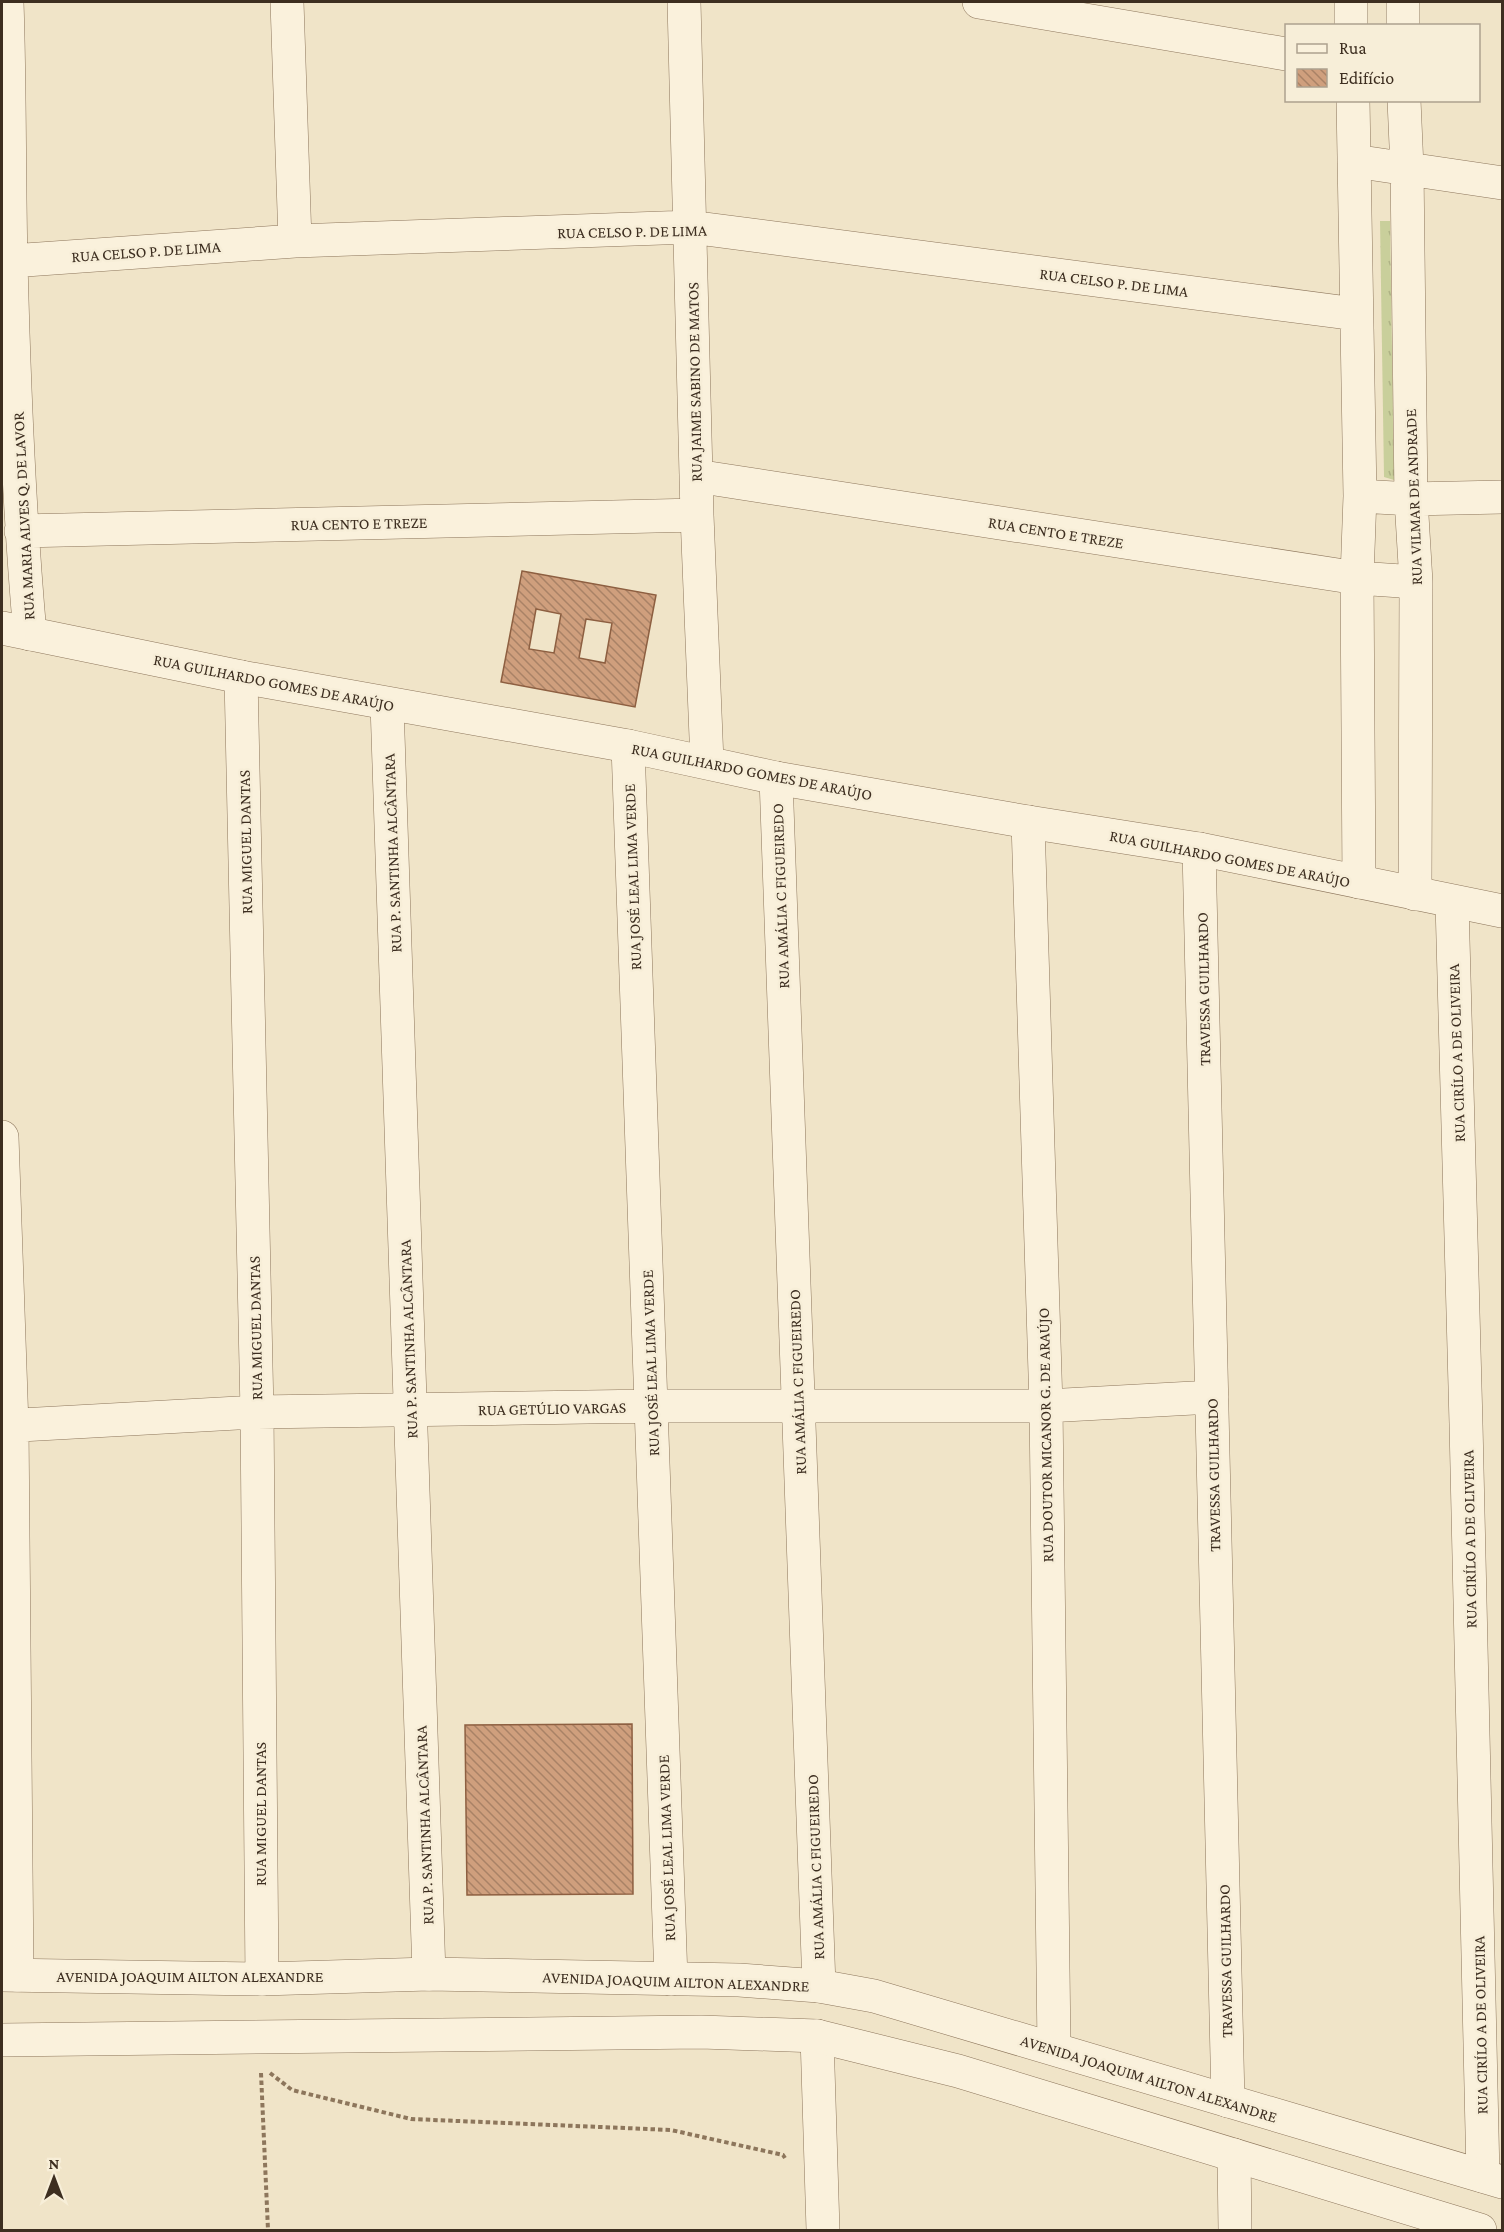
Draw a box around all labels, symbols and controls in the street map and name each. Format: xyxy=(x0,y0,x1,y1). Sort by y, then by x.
legend xyxy=(1285,24,1480,102)
text: Rua xyxy=(1339,38,1367,58)
text: Edifício xyxy=(1339,68,1394,88)
street label: RUA CELSO P. DE LIMA xyxy=(557,222,708,241)
street label: RUA CELSO P. DE LIMA xyxy=(71,238,222,265)
street label: RUA CELSO P. DE LIMA xyxy=(1039,265,1190,300)
street label: RUA JAIME SABINO DE MATOS xyxy=(684,282,706,482)
street label: RUA VILMAR DE ANDRADE xyxy=(1402,408,1425,585)
street label: RUA MARIA ALVES Q. DE LAVOR xyxy=(10,411,37,620)
street label: RUA CENTO E TREZE xyxy=(987,513,1125,552)
street label: RUA CENTO E TREZE xyxy=(291,514,428,533)
street label: RUA GUILHARDO GOMES DE ARAÚJO xyxy=(152,651,396,715)
street label: RUA GUILHARDO GOMES DE ARAÚJO xyxy=(630,740,874,804)
street label: RUA P. SANTINHA ALCÂNTARA xyxy=(380,752,404,953)
street label: RUA MIGUEL DANTAS xyxy=(236,770,255,914)
street label: RUA JOSÉ LEAL LIMA VERDE xyxy=(621,783,645,971)
street label: RUA AMÁLIA C FIGUEIREDO xyxy=(769,803,792,989)
street label: RUA GUILHARDO GOMES DE ARAÚJO xyxy=(1108,827,1352,891)
street label: TRAVESSA GUILHARDO xyxy=(1194,912,1213,1066)
street label: RUA CIRÍLO A DE OLIVEIRA xyxy=(1445,963,1468,1143)
street label: RUA P. SANTINHA ALCÂNTARA xyxy=(396,1238,420,1439)
street label: RUA MIGUEL DANTAS xyxy=(246,1256,265,1400)
street label: RUA JOSÉ LEAL LIMA VERDE xyxy=(639,1269,663,1457)
street label: RUA AMÁLIA C FIGUEIREDO xyxy=(786,1289,809,1475)
street label: RUA DOUTOR MICANOR G. DE ARAÚJO xyxy=(1035,1307,1057,1563)
street label: TRAVESSA GUILHARDO xyxy=(1204,1398,1223,1552)
street label: RUA GETÚLIO VARGAS xyxy=(478,1399,626,1418)
street label: RUA CIRÍLO A DE OLIVEIRA xyxy=(1459,1449,1480,1628)
street label: RUA P. SANTINHA ALCÂNTARA xyxy=(412,1724,436,1925)
street label: RUA MIGUEL DANTAS xyxy=(252,1742,269,1886)
street label: RUA JOSÉ LEAL LIMA VERDE xyxy=(655,1754,679,1942)
street label: RUA AMÁLIA C FIGUEIREDO xyxy=(804,1774,827,1960)
street label: TRAVESSA GUILHARDO xyxy=(1216,1884,1235,2038)
street label: RUA CIRÍLO A DE OLIVEIRA xyxy=(1470,1935,1491,2114)
street label: AVENIDA JOAQUIM AILTON ALEXANDRE xyxy=(56,1968,324,1986)
street label: AVENIDA JOAQUIM AILTON ALEXANDRE xyxy=(542,1968,810,1996)
street label: AVENIDA JOAQUIM AILTON ALEXANDRE xyxy=(1018,2031,1279,2127)
north arrow xyxy=(24,2148,84,2208)
text: N xyxy=(49,2155,60,2172)

